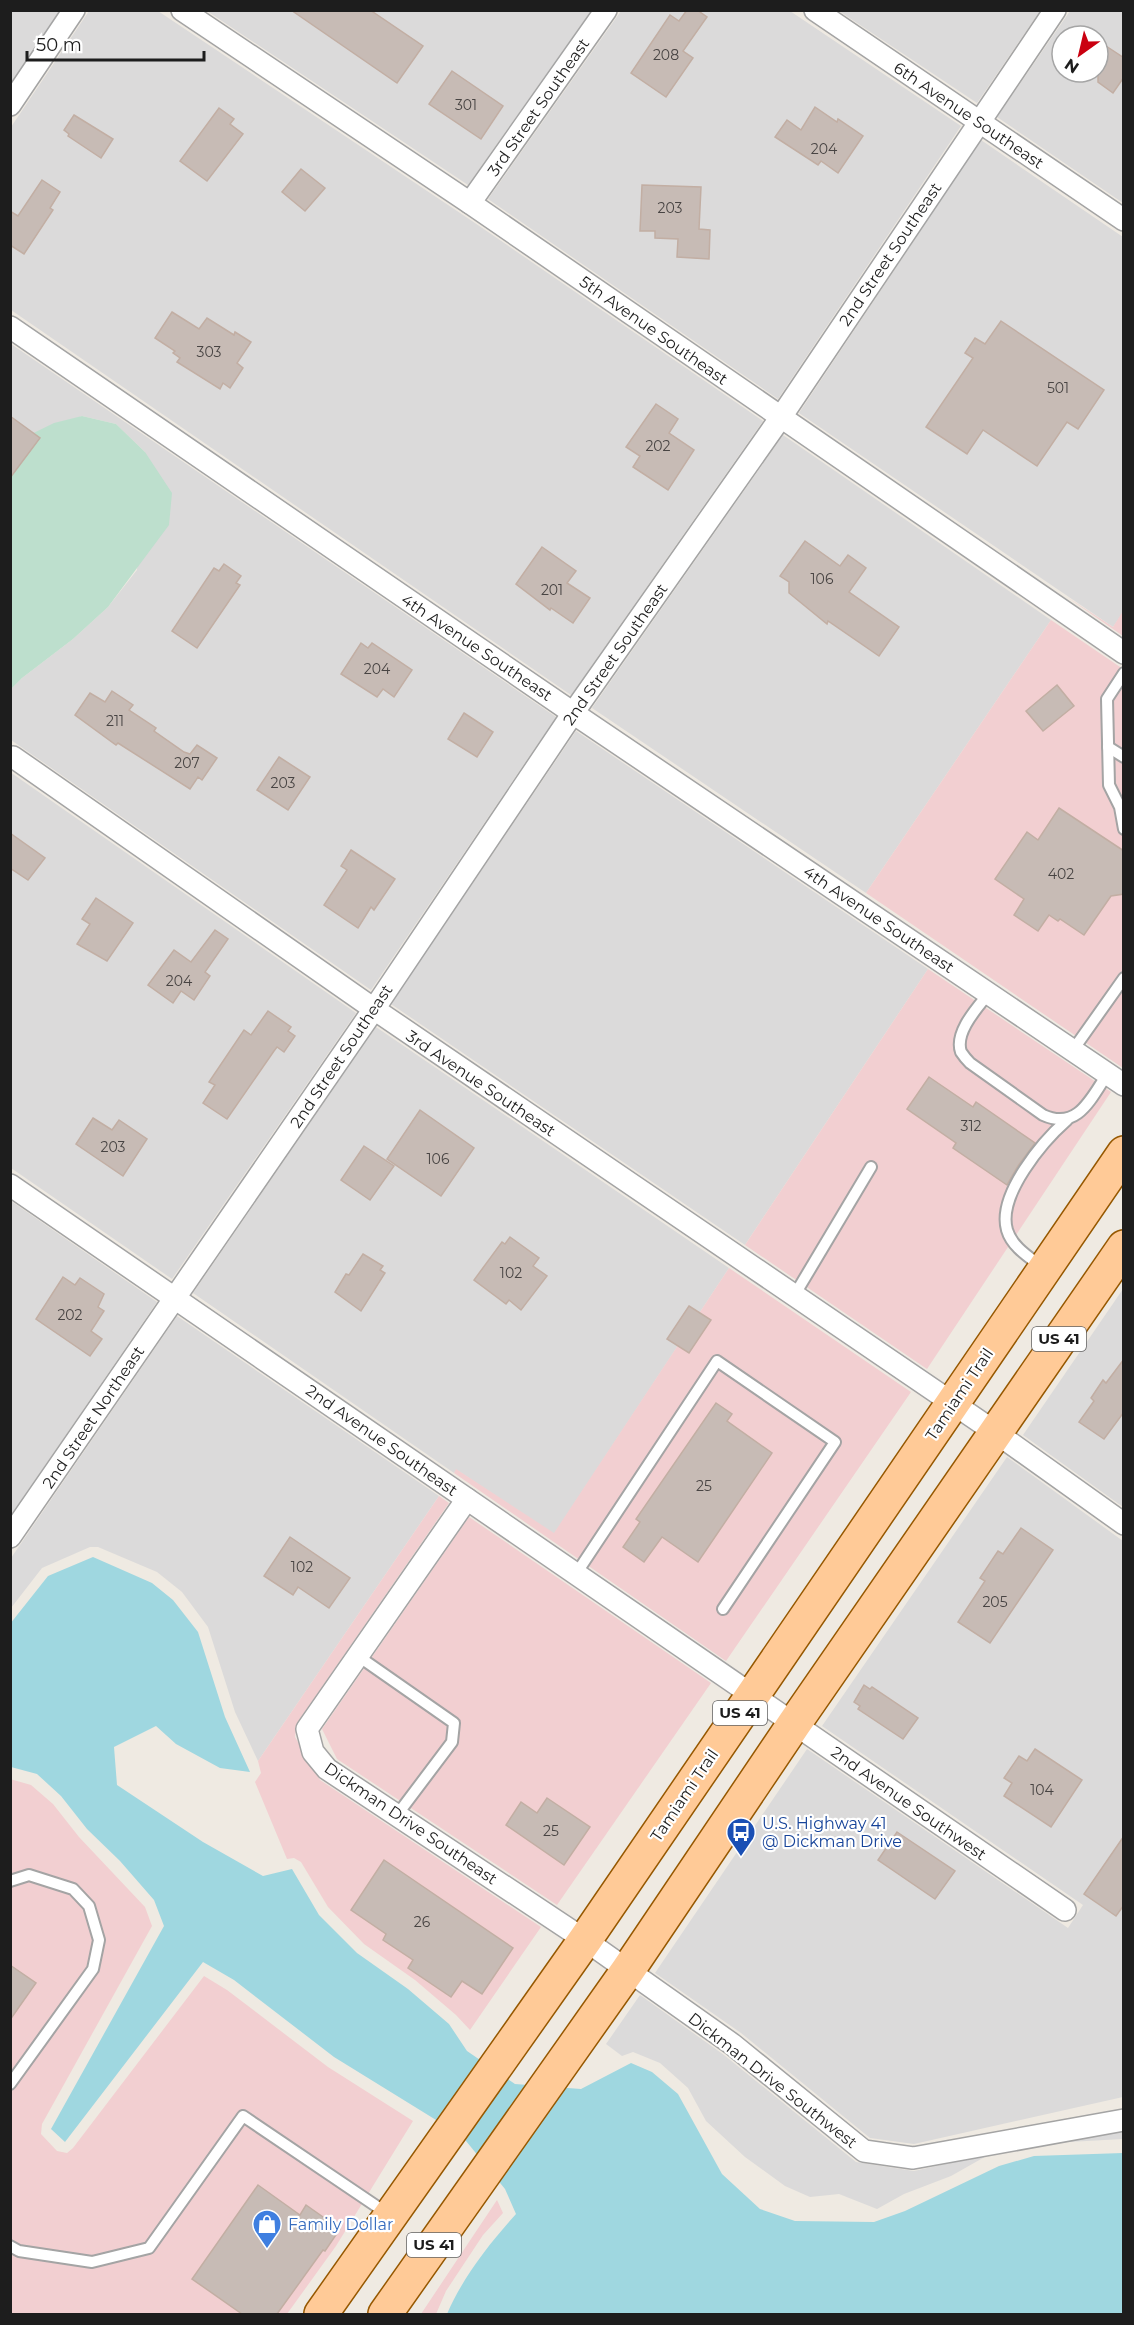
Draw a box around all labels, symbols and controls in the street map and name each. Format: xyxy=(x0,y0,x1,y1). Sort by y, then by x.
scale bar xyxy=(27,24,204,62)
north arrow xyxy=(1050,24,1110,84)
text: 50 m xyxy=(36,34,82,56)
street label: 3rd Street Southeast xyxy=(484,34,593,180)
house number: 208 xyxy=(653,46,679,64)
text: N xyxy=(1061,55,1083,78)
street label: 6th Avenue Southeast xyxy=(890,58,1048,173)
house number: 301 xyxy=(455,96,477,114)
house number: 204 xyxy=(811,140,838,158)
street label: 2nd Street Southeast xyxy=(835,179,946,329)
house number: 203 xyxy=(658,199,683,217)
street label: 5th Avenue Southeast xyxy=(576,272,732,389)
house number: 303 xyxy=(197,343,222,361)
house number: 501 xyxy=(1047,379,1069,397)
house number: 202 xyxy=(645,437,671,455)
house number: 106 xyxy=(811,570,834,588)
street label: 2nd Street Southeast xyxy=(559,579,672,729)
house number: 201 xyxy=(541,581,563,599)
street label: 4th Avenue Southeast xyxy=(398,590,556,705)
house number: 204 xyxy=(364,660,391,678)
house number: 211 xyxy=(106,712,124,730)
house number: 207 xyxy=(174,754,200,772)
house number: 203 xyxy=(271,774,296,792)
street label: 4th Avenue Southeast xyxy=(800,862,958,977)
house number: 402 xyxy=(1048,865,1074,883)
house number: 204 xyxy=(166,972,193,990)
street label: 2nd Street Southeast xyxy=(286,981,397,1131)
street label: 3rd Avenue Southeast xyxy=(402,1026,559,1141)
house number: 312 xyxy=(961,1117,981,1135)
house number: 203 xyxy=(101,1138,126,1156)
house number: 106 xyxy=(427,1150,450,1168)
house number: 102 xyxy=(500,1264,522,1282)
house number: 202 xyxy=(57,1306,83,1324)
road number: US 41 xyxy=(1032,1327,1086,1351)
street label: 2nd Street Northeast xyxy=(39,1342,148,1492)
street label: Tamiami Trail xyxy=(922,1345,997,1444)
street label: 2nd Avenue Southeast xyxy=(302,1381,462,1500)
house number: 25 xyxy=(696,1477,712,1495)
house number: 102 xyxy=(291,1558,313,1576)
house number: 205 xyxy=(982,1593,1008,1611)
road number: US 41 xyxy=(713,1701,767,1725)
street label: 2nd Avenue Southwest xyxy=(827,1743,990,1865)
street label: Tamiami Trail xyxy=(647,1746,722,1845)
street label: Dickman Drive Southeast xyxy=(321,1758,501,1889)
house number: 104 xyxy=(1030,1781,1055,1799)
place label: U.S. Highway 41 @ Dickman Drive xyxy=(762,1814,902,1851)
bus stop icon: U.S. Highway 41 @ Dickman Drive xyxy=(725,1816,757,1858)
house number: 25 xyxy=(543,1822,559,1840)
house number: 26 xyxy=(414,1913,431,1931)
street label: Dickman Drive Southwest xyxy=(685,2009,861,2153)
shop icon: Family Dollar xyxy=(251,2208,283,2250)
place label: Family Dollar xyxy=(288,2215,393,2234)
road number: US 41 xyxy=(407,2233,461,2257)

